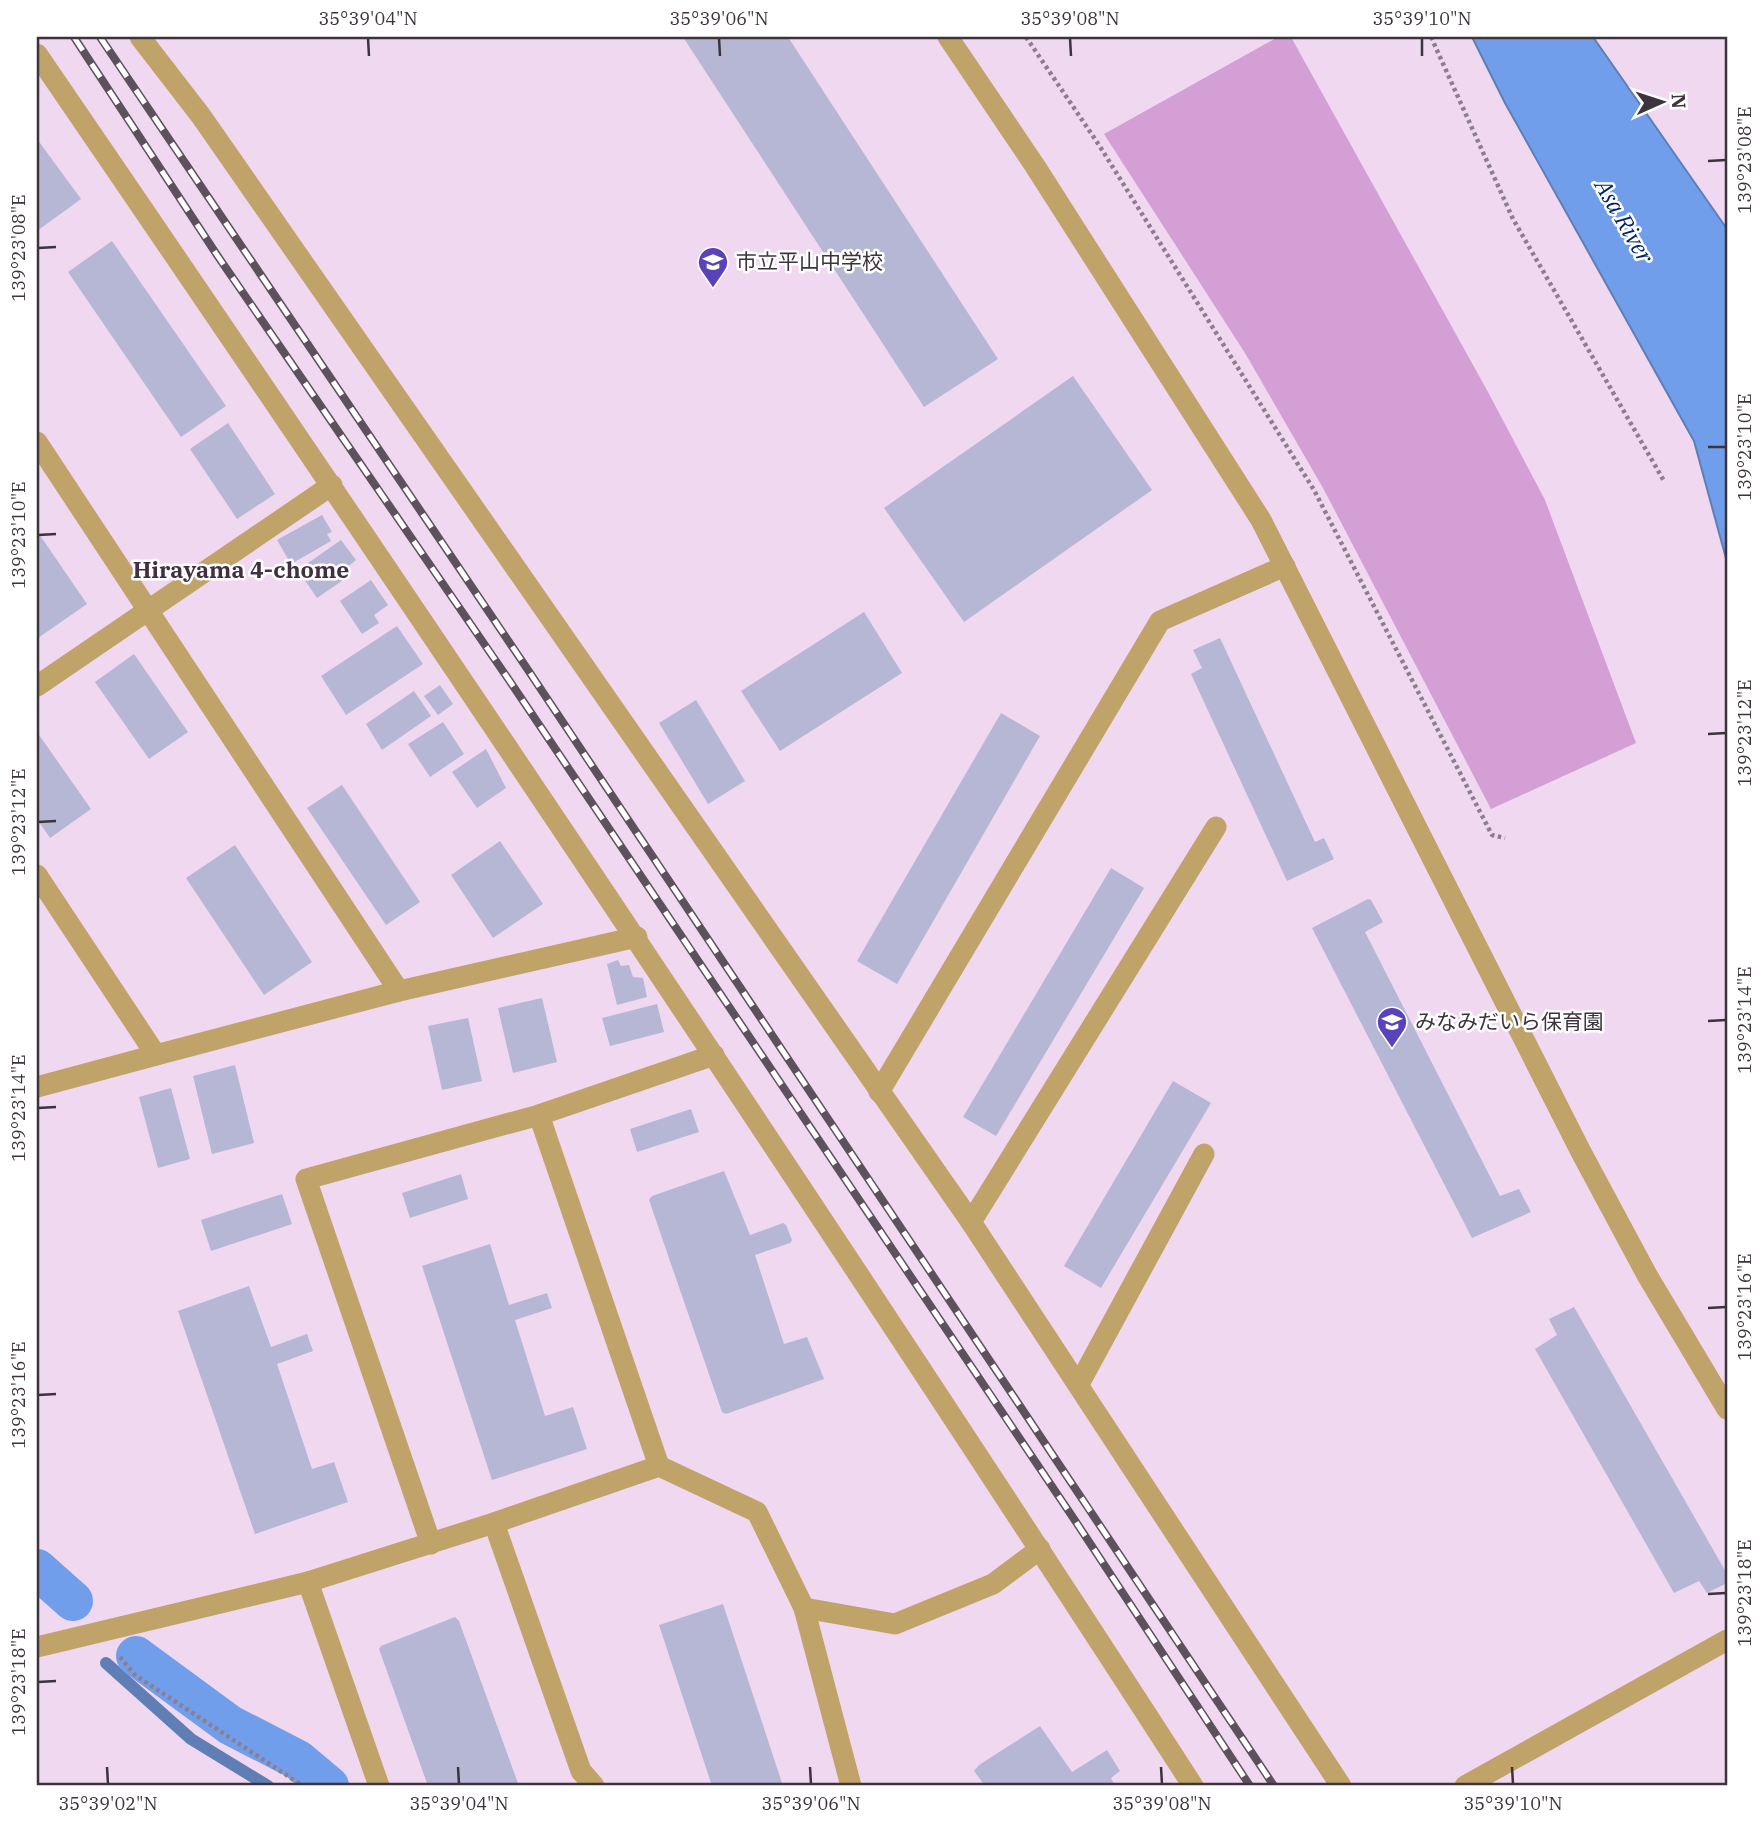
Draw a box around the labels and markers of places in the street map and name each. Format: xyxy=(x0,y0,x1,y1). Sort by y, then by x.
school or university icon: 市立平山中学校 xyxy=(696,245,730,289)
place label: 市立平山中学校 xyxy=(736,247,883,275)
school or university icon: みなみだいら保育園 xyxy=(1375,1005,1409,1049)
place label: みなみだいら保育園 xyxy=(1415,1007,1604,1035)

